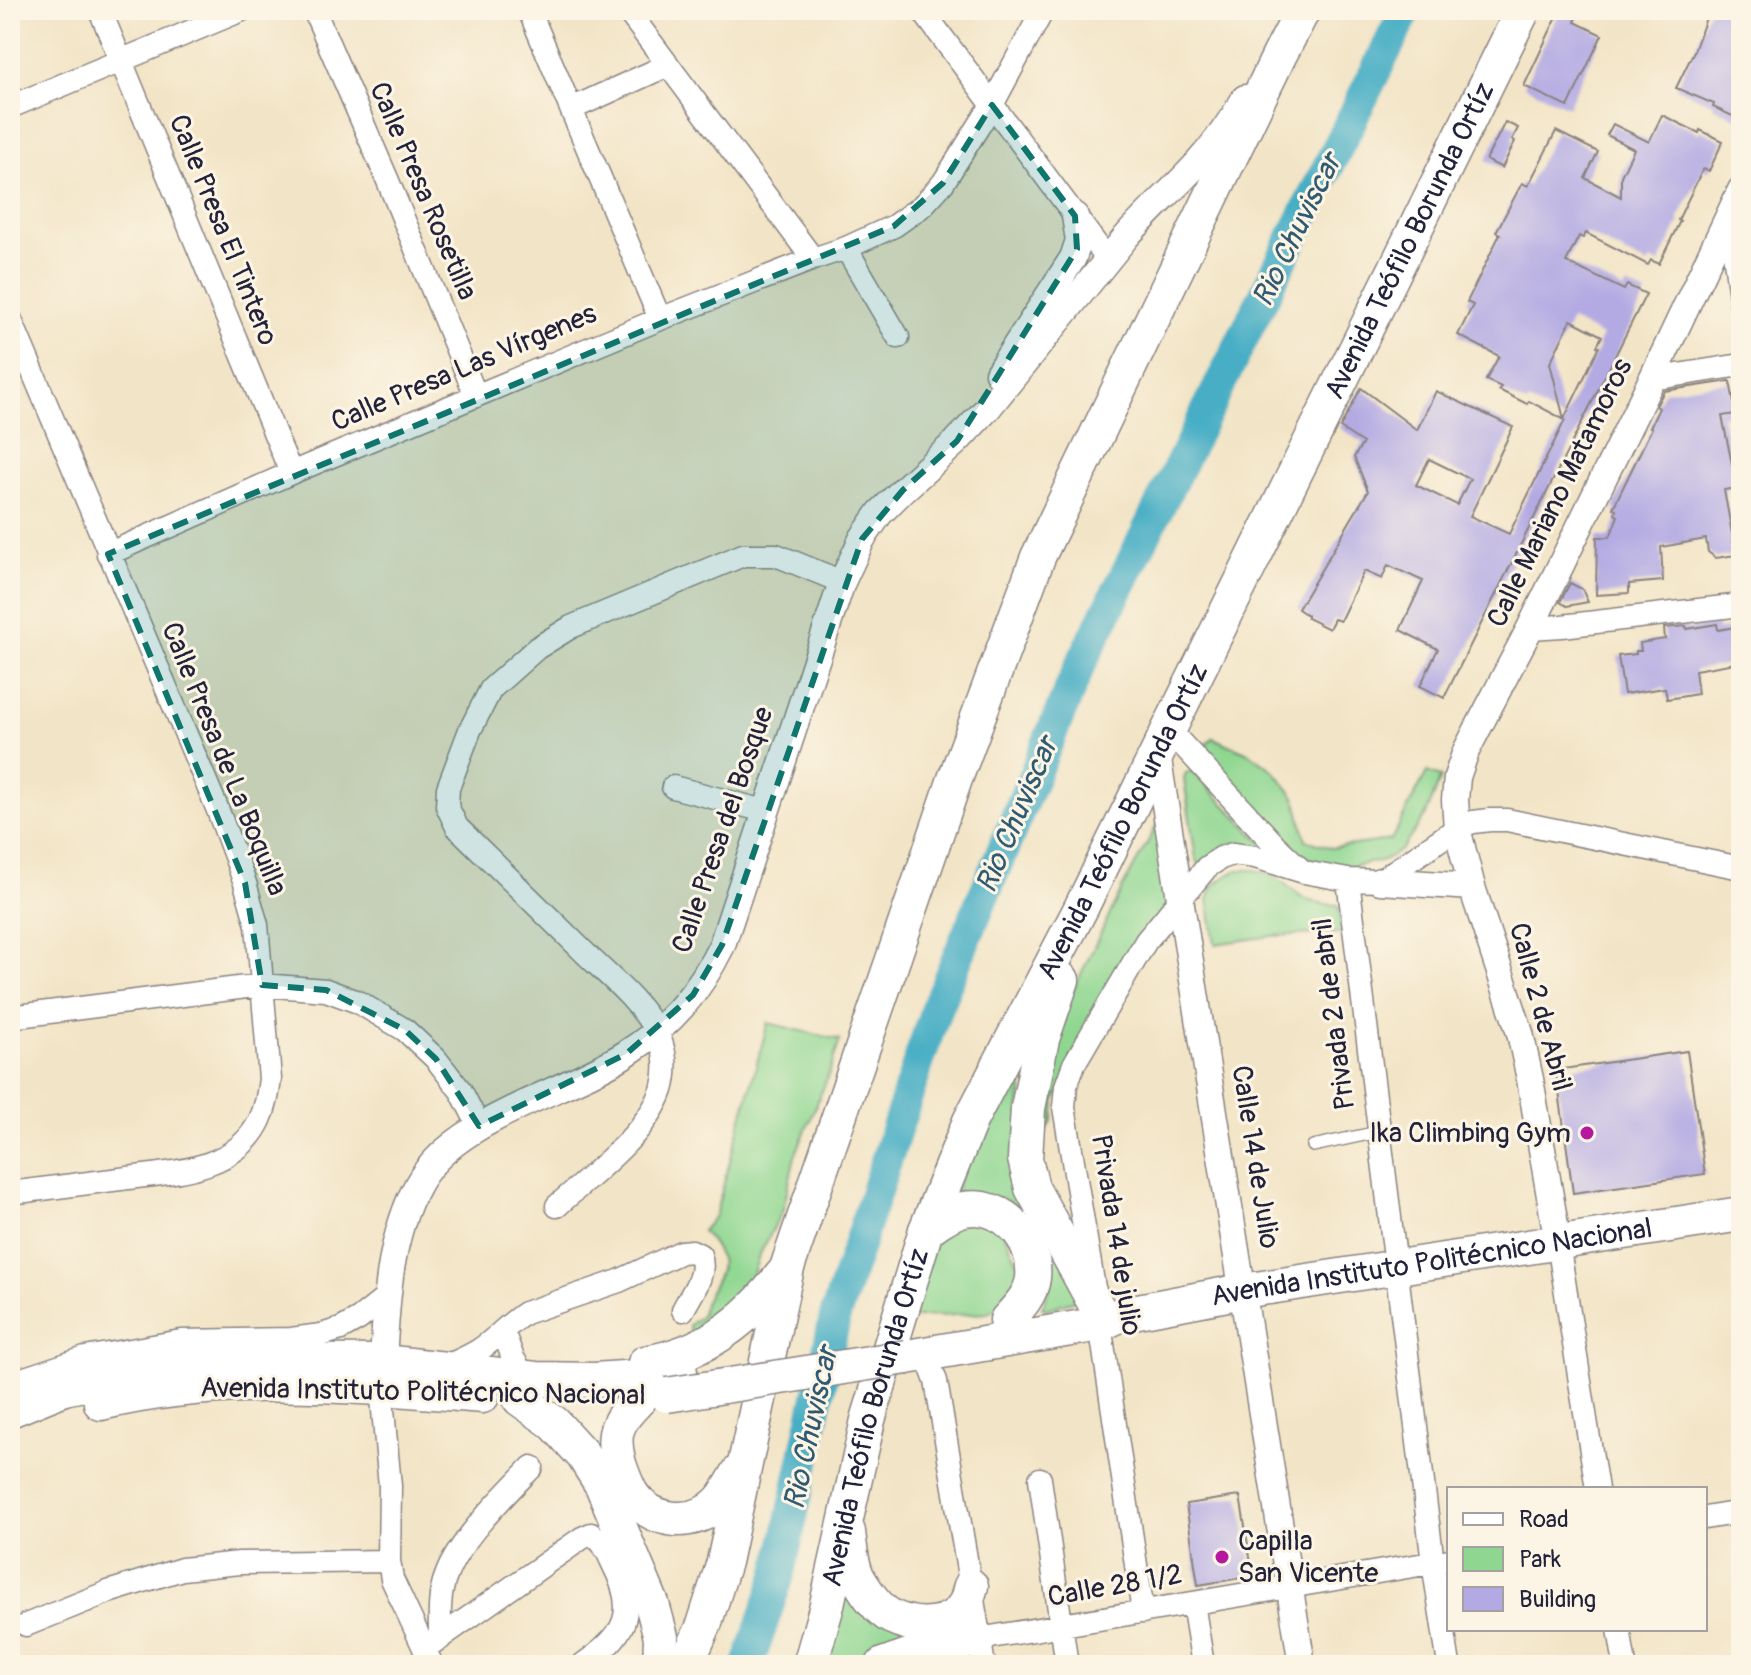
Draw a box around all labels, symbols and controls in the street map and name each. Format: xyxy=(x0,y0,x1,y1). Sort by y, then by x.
street label: Calle Presa Rosetilla xyxy=(361,77,485,305)
street label: Avenida Teófilo Borunda Ortíz xyxy=(1317,77,1502,405)
street label: Calle Presa El Tintero xyxy=(161,109,285,351)
water label: Rio Chuviscar xyxy=(1244,145,1351,312)
street label: Calle Presa Las Vírgenes xyxy=(326,296,602,440)
street label: Calle Mariano Matamoros xyxy=(1480,352,1641,633)
street label: Calle Presa de La Boquilla xyxy=(153,617,295,901)
street label: Avenida Teófilo Borunda Ortíz xyxy=(1029,658,1216,986)
street label: Calle Presa del Bosque xyxy=(664,702,782,958)
water label: Rio Chuviscar xyxy=(968,729,1068,898)
street label: Privada 2 de abril xyxy=(1305,916,1363,1112)
street label: Calle 2 de Abril xyxy=(1501,919,1579,1095)
street label: Calle 14 de Julio xyxy=(1223,1063,1287,1251)
place label: Ika Climbing Gym xyxy=(1369,1116,1571,1151)
marker: Ika Climbing Gym xyxy=(1578,1124,1596,1142)
street label: Privada 14 de julio xyxy=(1083,1132,1149,1338)
street label: Avenida Instituto Politécnico Nacional xyxy=(1208,1210,1655,1314)
street label: Avenida Teófilo Borunda Ortíz xyxy=(814,1244,937,1590)
water label: Rio Chuviscar xyxy=(776,1340,847,1513)
street label: Avenida Instituto Politécnico Nacional xyxy=(200,1371,646,1413)
legend xyxy=(1447,1487,1707,1631)
text: Road xyxy=(1519,1505,1569,1534)
place label: Capilla San Vicente xyxy=(1238,1524,1379,1591)
text: Park xyxy=(1519,1545,1561,1574)
marker: Capilla San Vicente xyxy=(1213,1548,1231,1566)
street label: Calle 28 1/2 xyxy=(1045,1557,1185,1615)
text: Building xyxy=(1519,1585,1596,1614)

